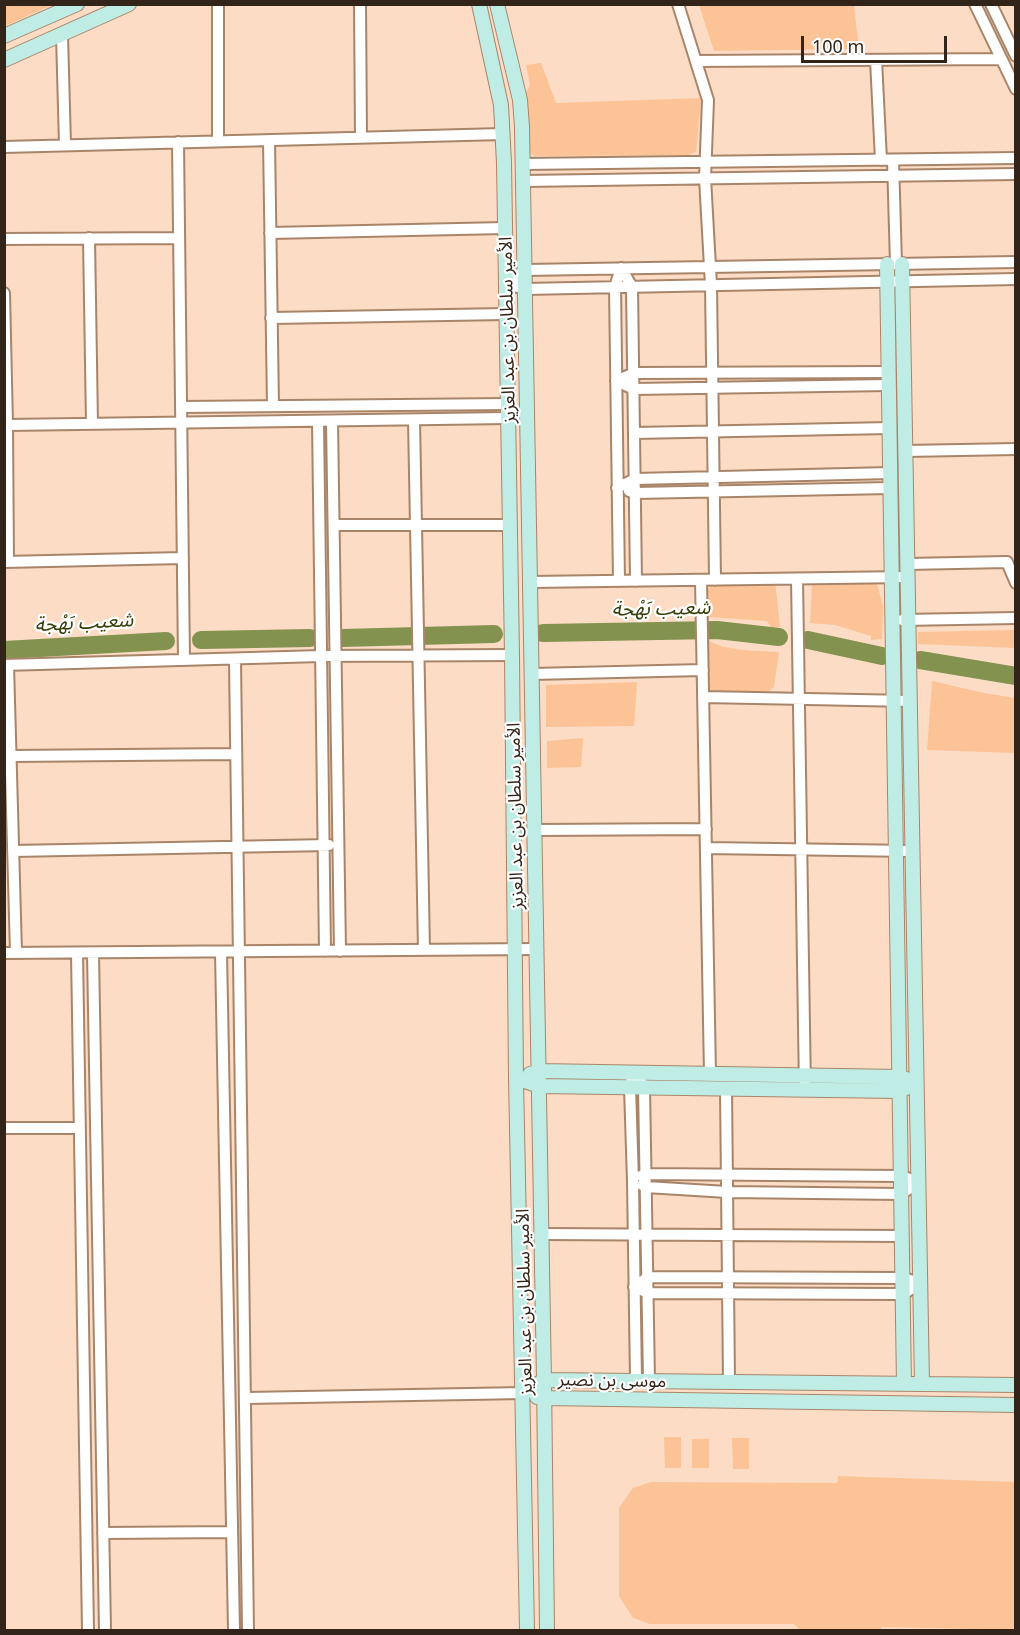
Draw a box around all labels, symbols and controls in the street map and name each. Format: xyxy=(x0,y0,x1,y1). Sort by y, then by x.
scale bar xyxy=(804,24,950,62)
text: 100 m xyxy=(812,34,864,58)
street label: الأمير سلطان بن عبد العزيز xyxy=(496,236,520,424)
water label: شعيب بَهْجة xyxy=(611,596,711,622)
water label: شعيب بَهْجة xyxy=(34,608,134,638)
street label: الأمير سلطان بن عبد العزيز xyxy=(504,722,528,910)
street label: الأمير سلطان بن عبد العزيز xyxy=(513,1208,537,1396)
street label: موسى بن نصير xyxy=(558,1369,666,1393)

